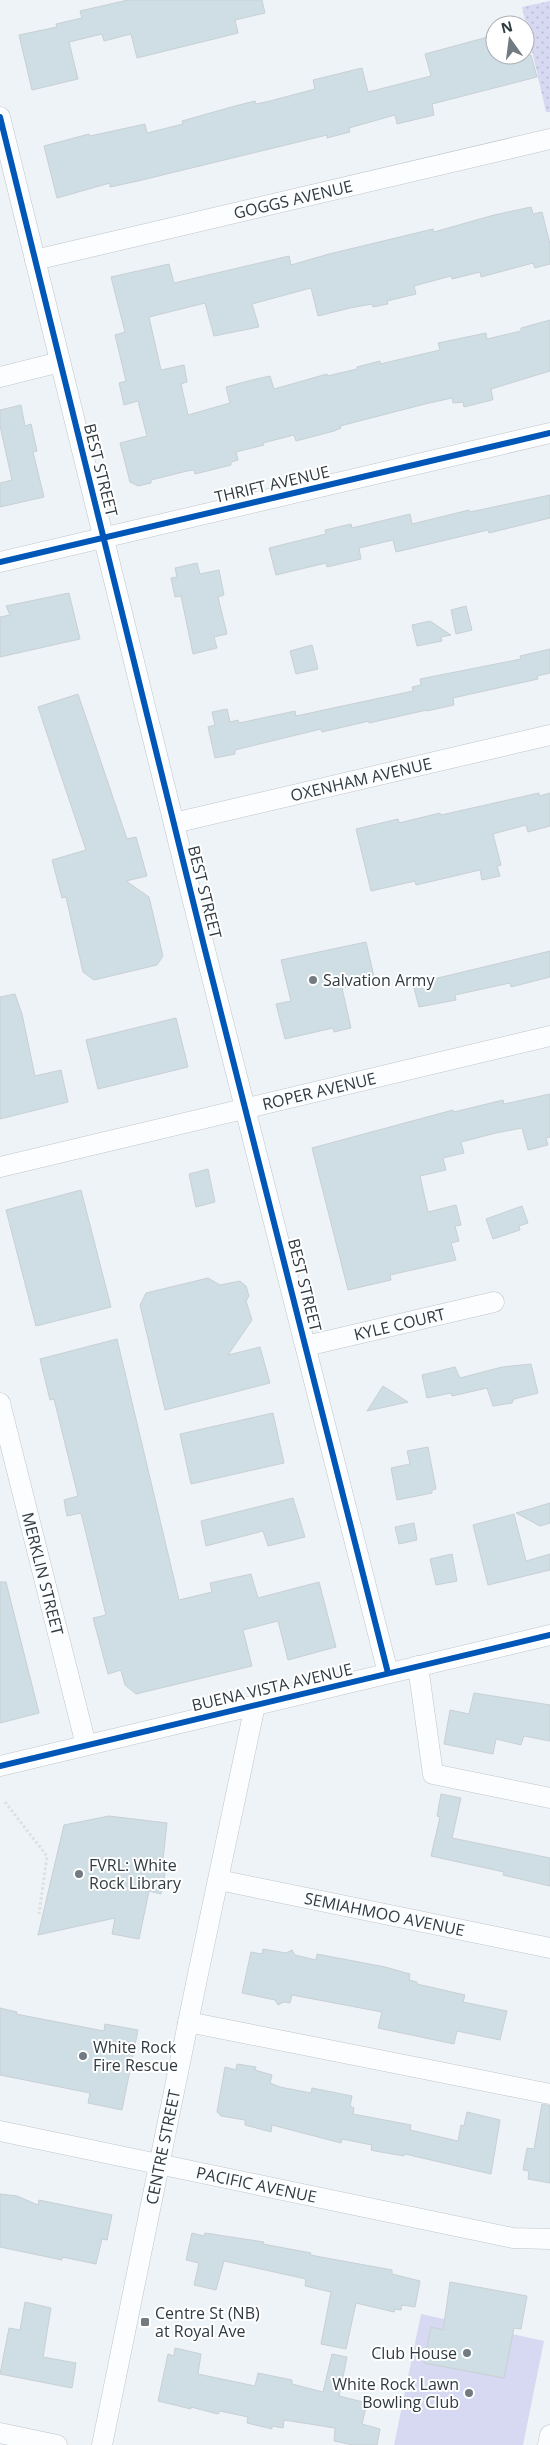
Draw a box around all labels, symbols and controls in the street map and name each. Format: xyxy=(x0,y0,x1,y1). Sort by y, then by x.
north arrow xyxy=(485,15,535,65)
text: N xyxy=(499,16,515,37)
street label: GOGGS AVENUE xyxy=(231,175,355,224)
street label: BEST STREET xyxy=(79,421,123,519)
street label: THRIFT AVENUE xyxy=(212,460,332,508)
street label: OXENHAM AVENUE xyxy=(288,752,434,806)
street label: BEST STREET xyxy=(183,843,227,941)
place label: Salvation Army xyxy=(323,969,435,991)
marker: Salvation Army xyxy=(307,974,319,986)
street label: ROPER AVENUE xyxy=(260,1067,378,1115)
street label: BEST STREET xyxy=(283,1236,327,1334)
street label: KYLE COURT xyxy=(352,1303,447,1345)
street label: MERKLIN STREET xyxy=(17,1510,69,1638)
street label: BUENA VISTA AVENUE xyxy=(190,1658,354,1716)
place label: FVRL: White Rock Library xyxy=(89,1854,182,1894)
marker: FVRL: White Rock Library xyxy=(73,1868,85,1880)
street label: SEMIAHMOO AVENUE xyxy=(302,1887,467,1941)
place label: White Rock Fire Rescue xyxy=(93,2036,178,2076)
marker: White Rock Fire Rescue xyxy=(77,2050,89,2062)
street label: CENTRE STREET xyxy=(140,2088,185,2207)
street label: PACIFIC AVENUE xyxy=(194,2161,319,2208)
place label: Centre St (NB) at Royal Ave xyxy=(155,2302,260,2342)
marker: Centre St (NB) at Royal Ave xyxy=(139,2316,151,2328)
place label: Club House xyxy=(371,2342,457,2364)
marker: Club House xyxy=(461,2347,473,2359)
place label: White Rock Lawn Bowling Club xyxy=(332,2373,459,2413)
marker: White Rock Lawn Bowling Club xyxy=(463,2387,475,2399)

